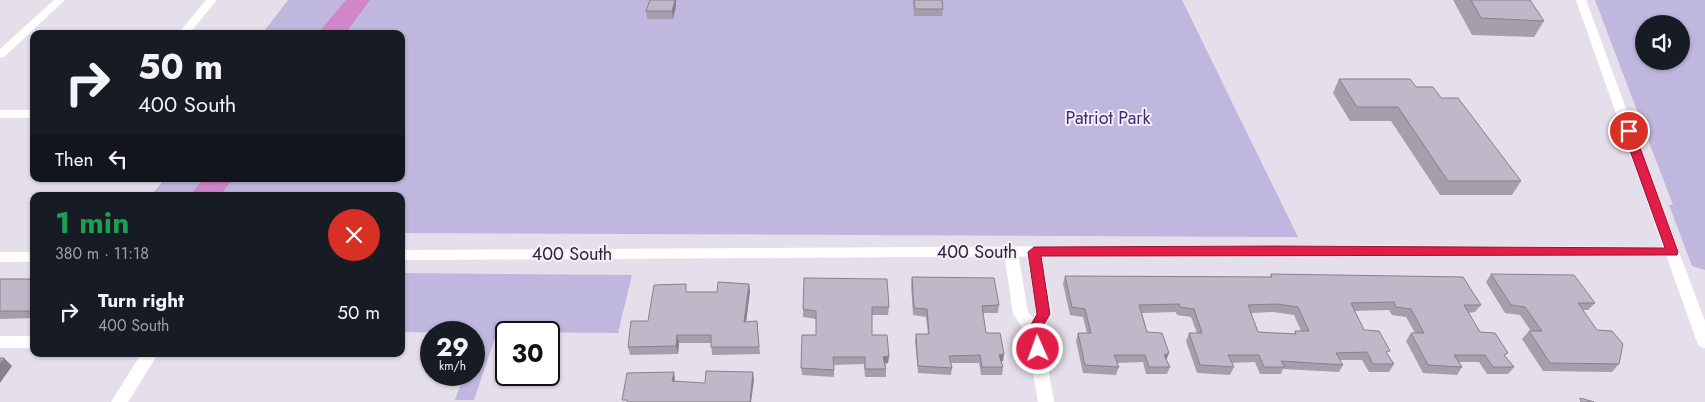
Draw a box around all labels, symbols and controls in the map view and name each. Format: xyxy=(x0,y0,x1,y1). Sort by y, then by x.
map controls xyxy=(1635,15,1690,70)
button: sound xyxy=(1635,15,1690,70)
text: 50 m xyxy=(138,42,223,92)
icon: right xyxy=(55,50,120,115)
text: 400 South xyxy=(138,88,236,120)
park label: Patriot Park xyxy=(1066,105,1150,131)
pin xyxy=(1608,110,1650,152)
icon: arrive xyxy=(1615,117,1643,145)
icon: left xyxy=(104,145,132,173)
text: Then xyxy=(55,146,94,173)
text: 1 min xyxy=(55,201,129,244)
button: close xyxy=(328,209,380,261)
street label: 400 South xyxy=(937,239,1017,265)
street label: 400 South xyxy=(532,241,612,267)
text: 380 m · 11:18 xyxy=(55,242,149,265)
text: Turn right xyxy=(98,287,184,314)
icon: right xyxy=(55,298,83,326)
text: 50 m xyxy=(337,299,380,326)
text: 400 South xyxy=(98,314,169,337)
speed limit sign: 30 xyxy=(495,321,560,386)
position arrow xyxy=(1011,322,1063,374)
text: 29 xyxy=(436,329,469,365)
text: km/h xyxy=(439,357,466,375)

